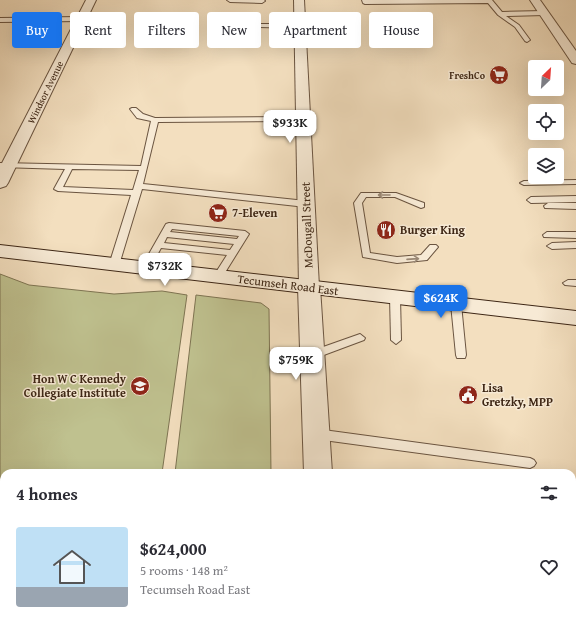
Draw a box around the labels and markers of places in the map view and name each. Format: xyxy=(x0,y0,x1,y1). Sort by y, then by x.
supermarket icon: FreshCo xyxy=(488,64,510,86)
place label: FreshCo xyxy=(449,68,486,83)
pin: $933K xyxy=(262,110,318,144)
supermarket icon: 7-Eleven xyxy=(207,202,229,224)
place label: 7-Eleven xyxy=(232,204,277,221)
restaurant icon: Burger King xyxy=(375,219,397,241)
place label: Burger King xyxy=(400,221,466,238)
pin: $732K xyxy=(137,253,193,287)
pin: $624K xyxy=(413,285,469,319)
pin: $759K xyxy=(268,347,324,381)
place label: Hon W C Kennedy Collegiate Institute xyxy=(24,370,127,401)
school or university icon: Hon W C Kennedy Collegiate Institute xyxy=(129,375,151,397)
place label: Lisa Gretzky, MPP xyxy=(482,379,553,410)
public building icon: Lisa Gretzky, MPP xyxy=(457,384,479,406)

